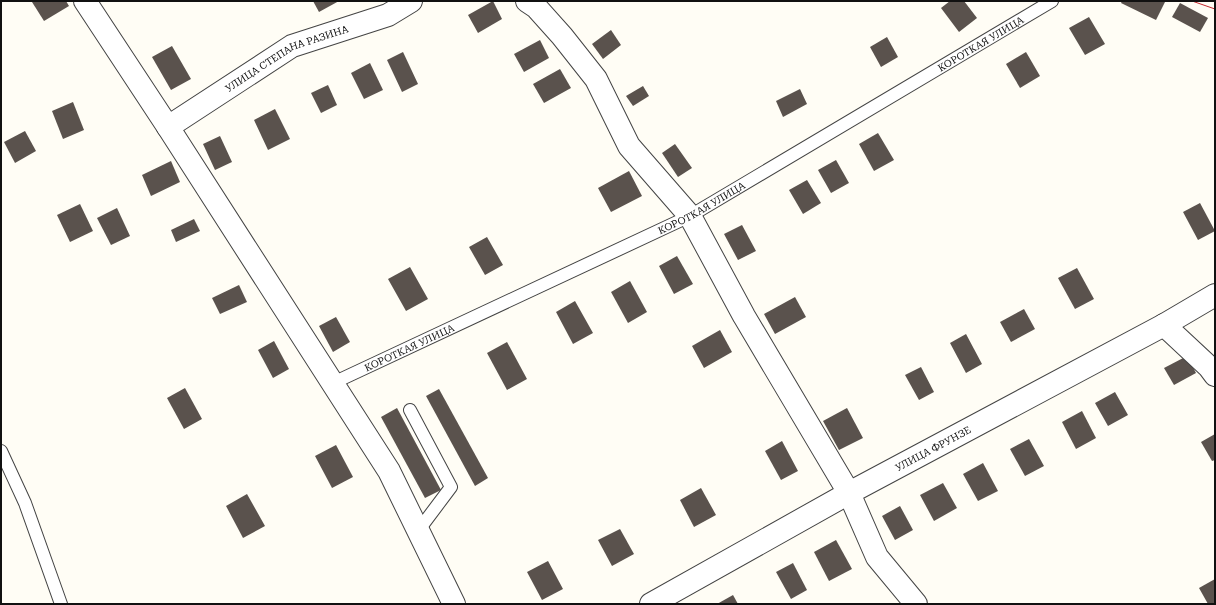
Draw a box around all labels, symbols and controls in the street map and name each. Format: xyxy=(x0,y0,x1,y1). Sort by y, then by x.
street label: КОРОТКАЯ УЛИЦА xyxy=(936,14,1025,73)
street label: УЛИЦА СТЕПАНА РАЗИНА xyxy=(223,23,350,94)
street label: КОРОТКАЯ УЛИЦА xyxy=(656,179,747,236)
street label: КОРОТКАЯ УЛИЦА xyxy=(362,322,456,373)
street label: УЛИЦА ФРУНЗЕ xyxy=(893,424,972,473)

